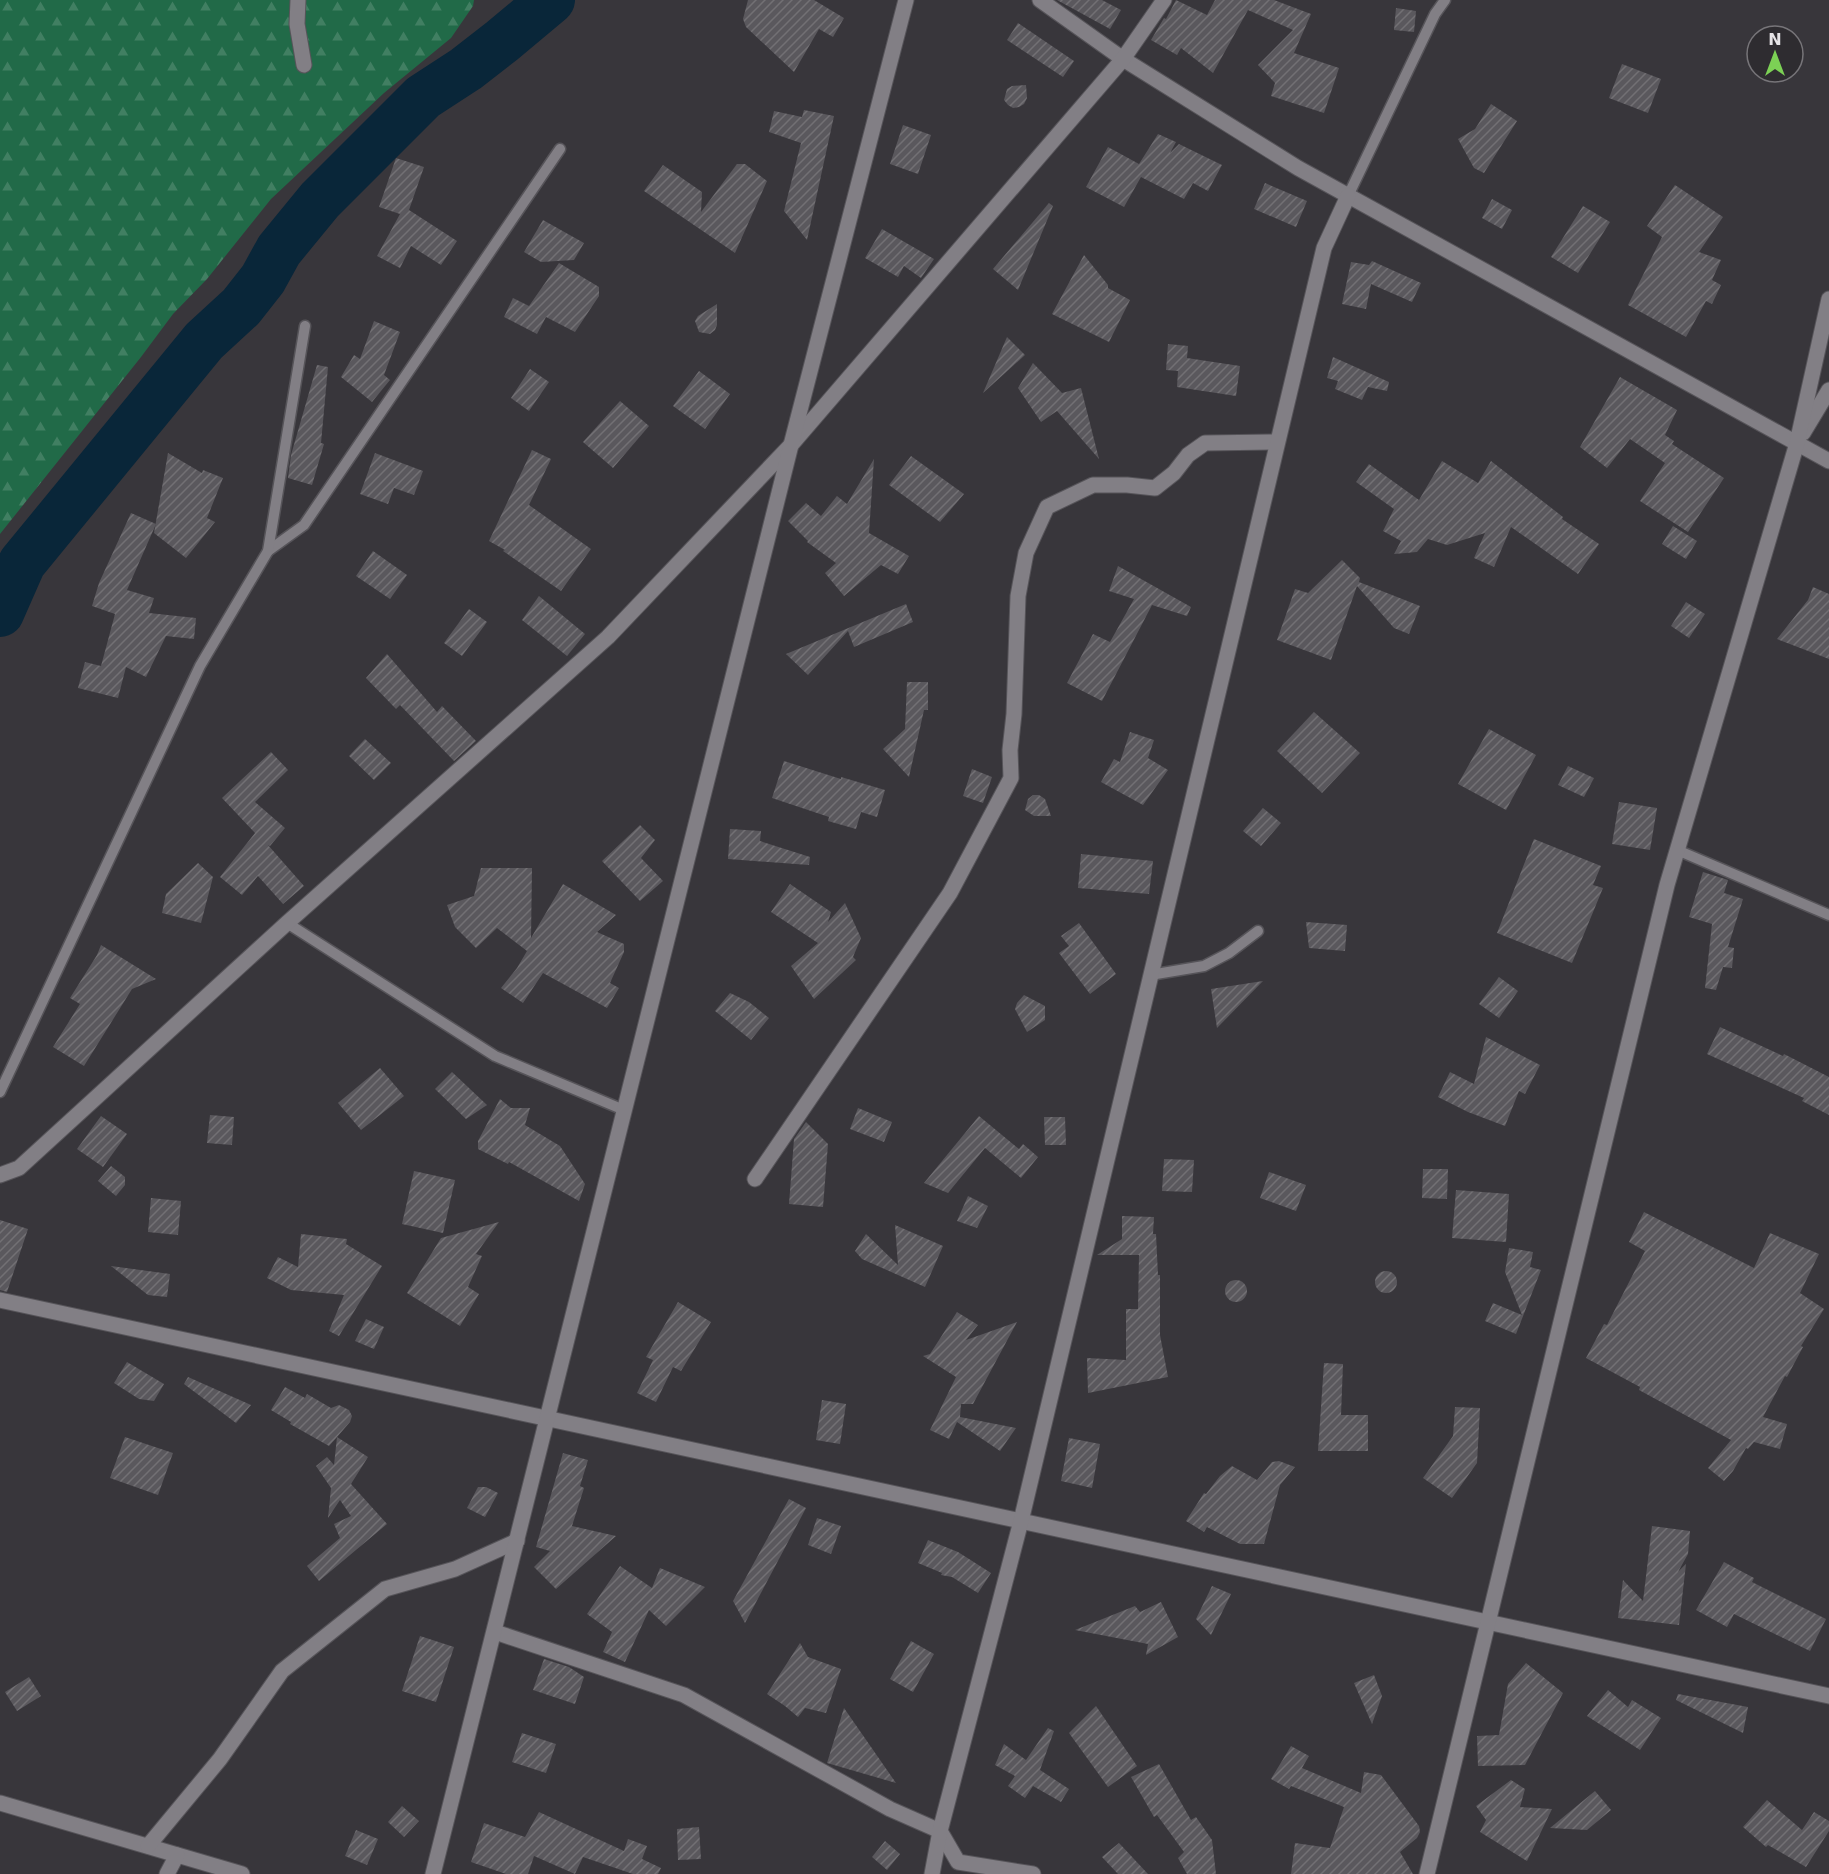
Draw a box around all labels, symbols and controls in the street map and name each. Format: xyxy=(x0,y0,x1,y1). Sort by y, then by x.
north arrow xyxy=(1745,24,1805,84)
text: N xyxy=(1768,30,1782,49)

